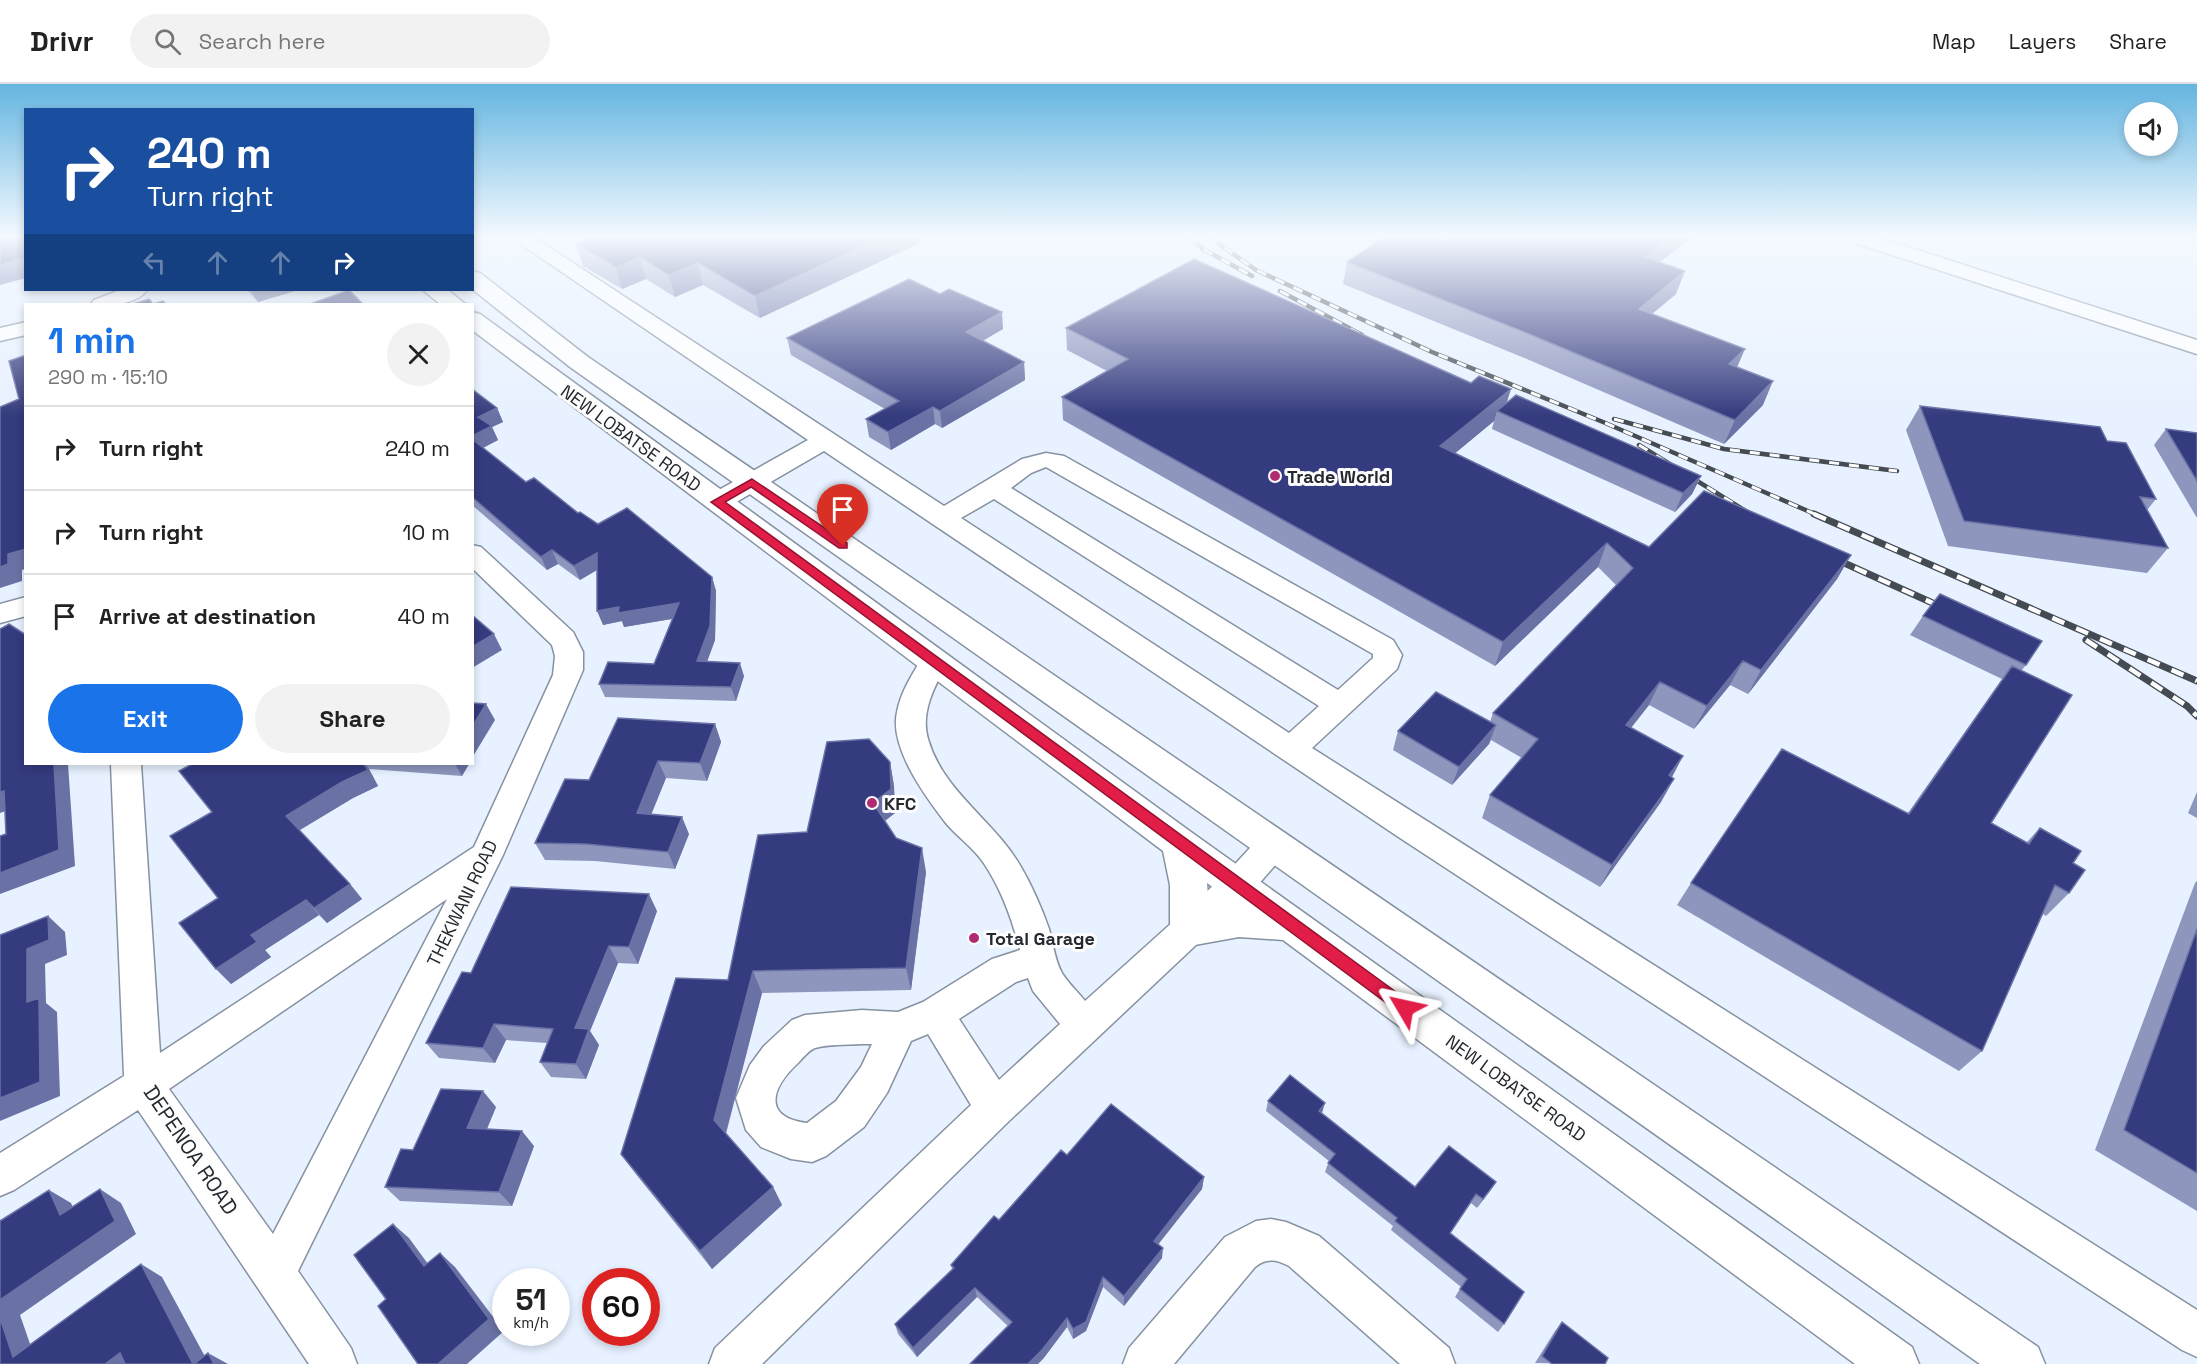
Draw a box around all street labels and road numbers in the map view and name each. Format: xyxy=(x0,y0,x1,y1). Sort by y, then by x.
street label: NEW LOBATSE ROAD xyxy=(556,379,706,497)
street label: THEKWANI ROAD xyxy=(422,836,502,970)
street label: NEW LOBATSE ROAD xyxy=(1441,1029,1591,1147)
street label: DEPENOA ROAD xyxy=(138,1080,244,1220)

